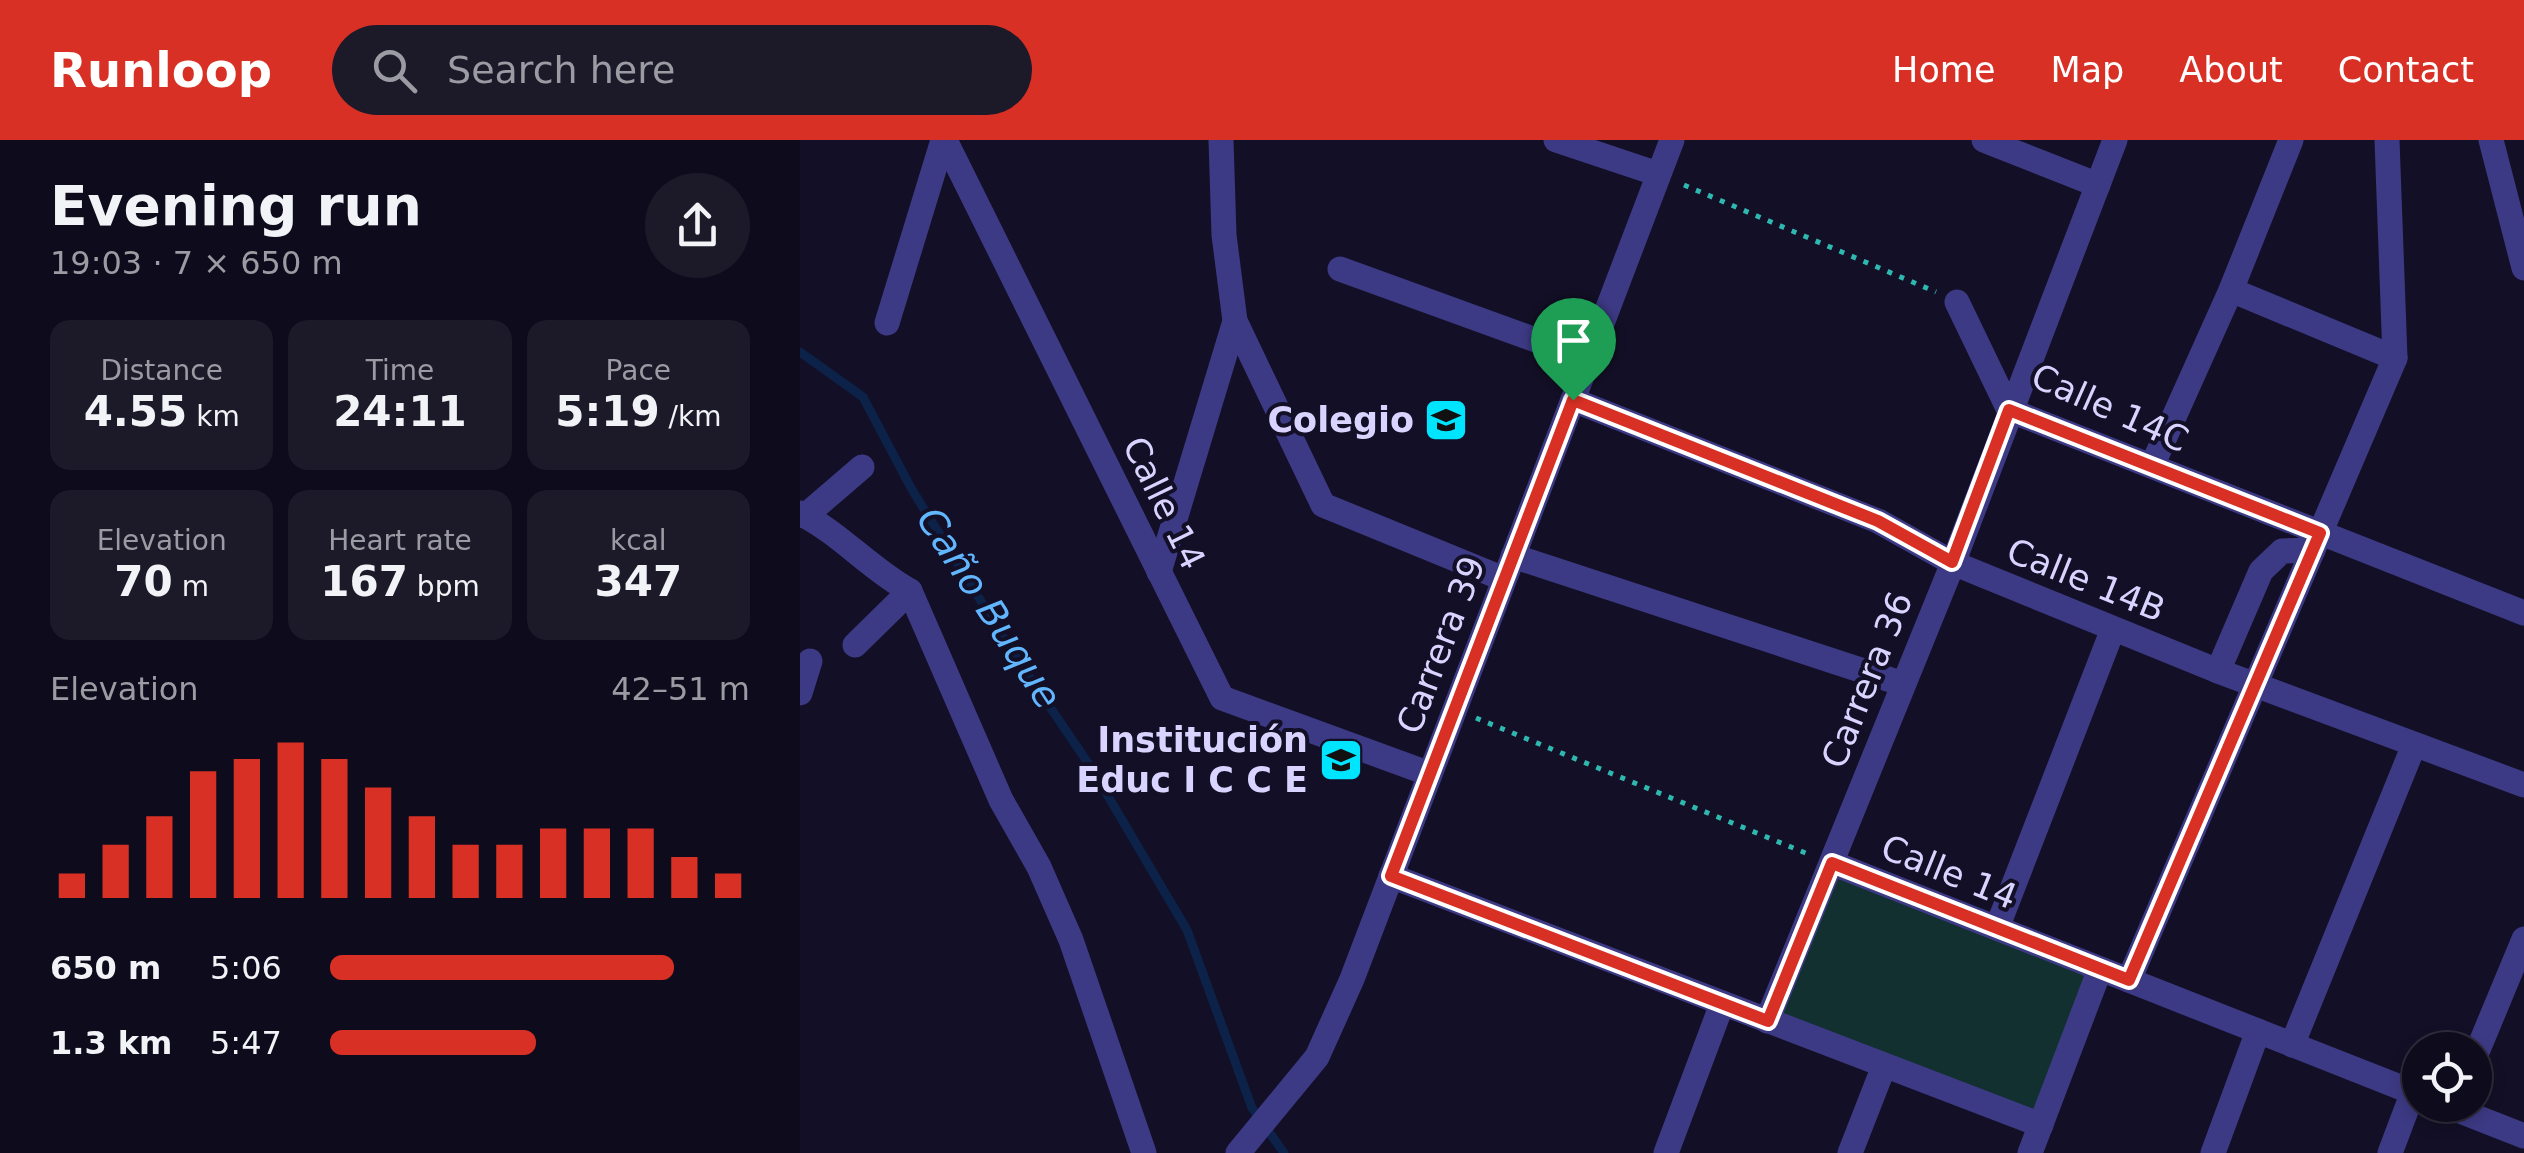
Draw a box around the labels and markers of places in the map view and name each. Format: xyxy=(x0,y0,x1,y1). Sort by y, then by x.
pin xyxy=(1531,298,1616,401)
school or university icon: Colegio xyxy=(1423,397,1469,443)
place label: Colegio xyxy=(1267,400,1414,440)
place label: Institución Educ I C C E xyxy=(1076,720,1308,800)
school or university icon: Institución Educ I C C E xyxy=(1318,737,1364,783)

